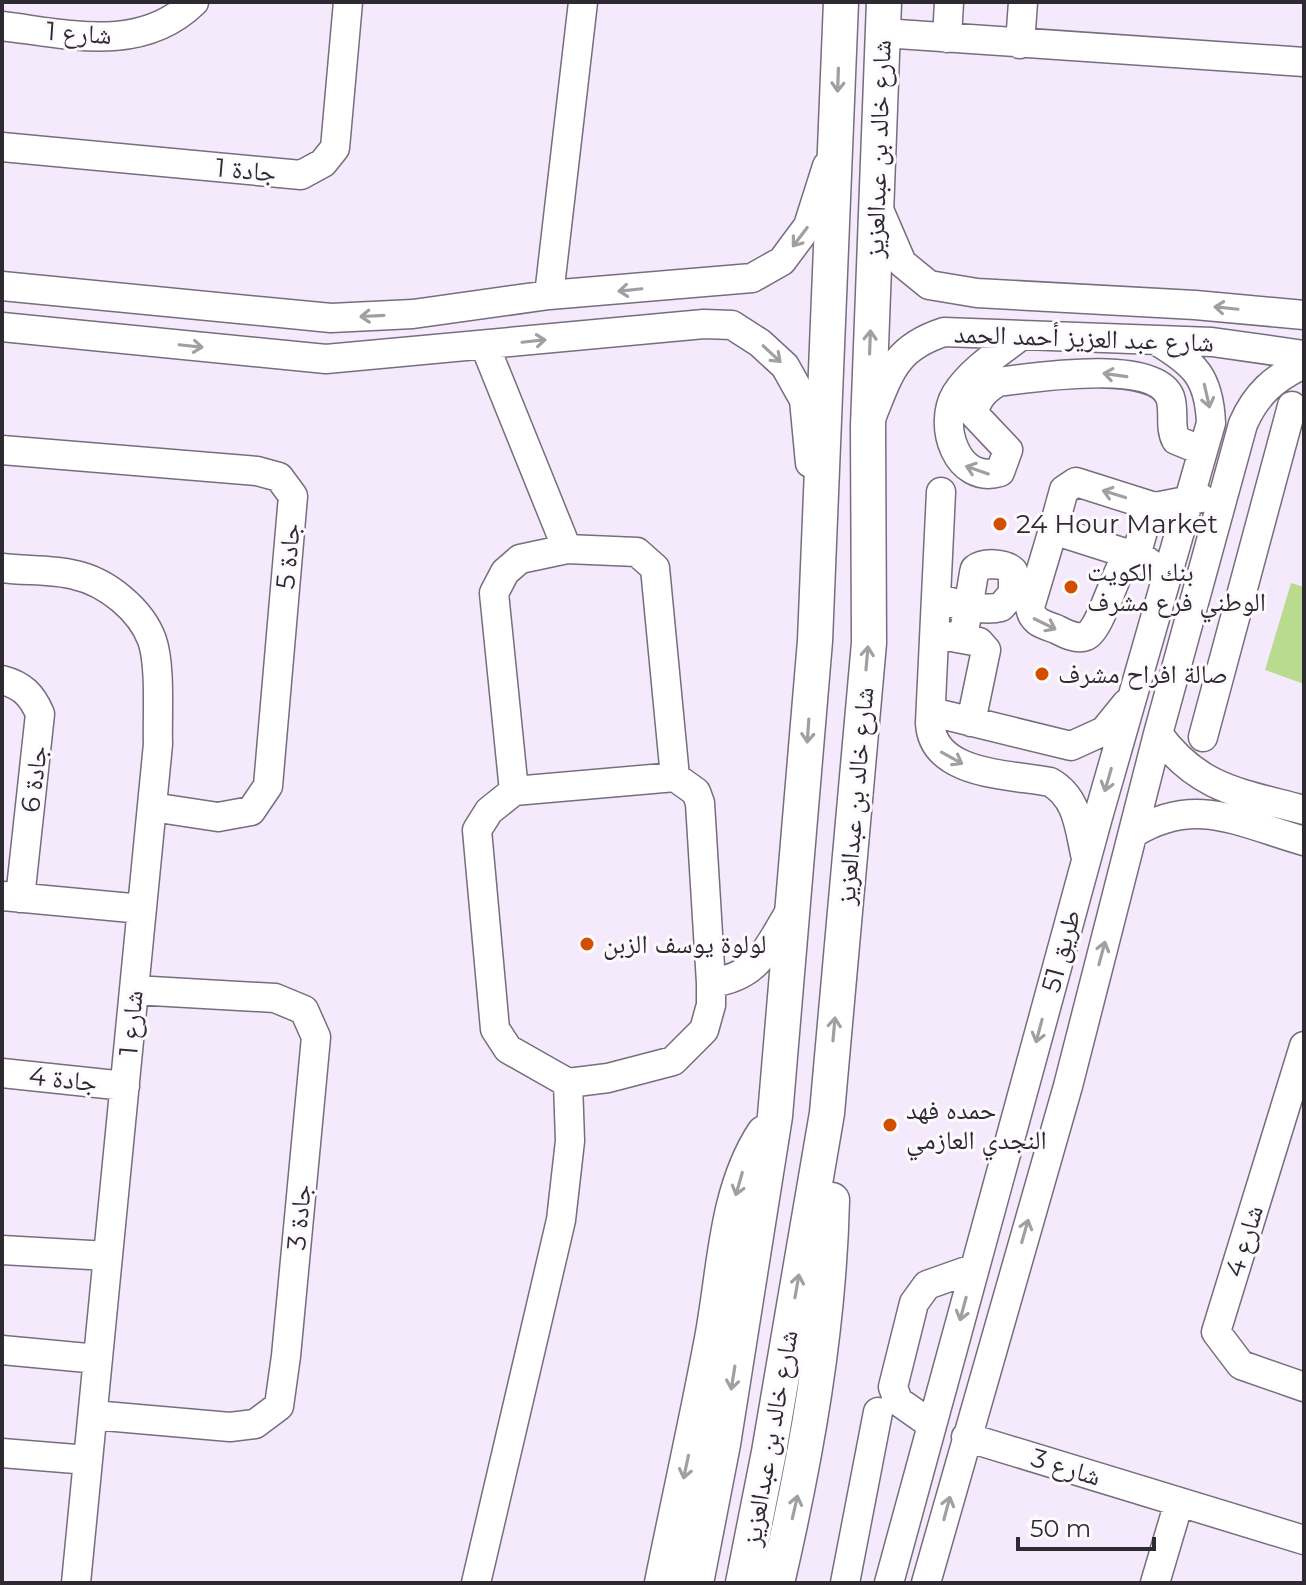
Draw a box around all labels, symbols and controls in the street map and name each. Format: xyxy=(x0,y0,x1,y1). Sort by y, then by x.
street label: شارع 1 xyxy=(45,15,113,51)
street label: شارع خالد بن عبدالعزيز xyxy=(858,39,898,260)
one-way arrow xyxy=(831,66,846,93)
street label: جادة 1 xyxy=(214,151,278,189)
one-way arrow xyxy=(791,226,808,247)
one-way arrow xyxy=(617,283,644,298)
one-way arrow xyxy=(1213,300,1240,315)
one-way arrow xyxy=(359,309,386,324)
street label: شارع عبد العزيز أحمد الحمد xyxy=(954,317,1214,359)
one-way arrow xyxy=(863,329,878,356)
one-way arrow xyxy=(520,333,547,348)
one-way arrow xyxy=(177,338,204,353)
one-way arrow xyxy=(762,345,782,363)
one-way arrow xyxy=(1103,367,1129,382)
one-way arrow xyxy=(1200,382,1215,408)
one-way arrow xyxy=(965,461,990,476)
one-way arrow xyxy=(1102,486,1127,500)
place label: 24 Hour Market xyxy=(1016,508,1218,540)
marker: 24 Hour Market xyxy=(991,515,1009,533)
street label: جادة 5 xyxy=(269,522,307,590)
place label: بنك الكويت الوطني فرع مشرف xyxy=(1087,556,1266,623)
marker: بنك الكويت الوطني فرع مشرف xyxy=(1062,578,1080,596)
one-way arrow xyxy=(1033,617,1057,632)
one-way arrow xyxy=(860,645,875,672)
place label: صالة افراح مشرف xyxy=(1058,658,1228,690)
marker: صالة افراح مشرف xyxy=(1033,665,1051,683)
street label: شارع خالد بن عبدالعزيز xyxy=(829,686,880,907)
one-way arrow xyxy=(800,717,815,744)
street label: جادة 6 xyxy=(14,744,54,814)
one-way arrow xyxy=(940,751,963,767)
one-way arrow xyxy=(1100,767,1115,793)
street label: طريق 51 xyxy=(1035,906,1087,996)
place label: لولوة يوسف الزبن xyxy=(603,928,767,960)
marker: لولوة يوسف الزبن xyxy=(578,935,596,953)
one-way arrow xyxy=(1096,941,1111,967)
street label: شارع 1 xyxy=(112,989,150,1057)
one-way arrow xyxy=(827,1016,842,1043)
one-way arrow xyxy=(1031,1018,1046,1044)
street label: جادة 4 xyxy=(27,1060,99,1098)
place label: حمده فهد النجدي العازمي xyxy=(906,1094,1047,1161)
marker: حمده فهد النجدي العازمي xyxy=(881,1116,899,1134)
one-way arrow xyxy=(731,1171,746,1197)
street label: جادة 3 xyxy=(280,1183,318,1251)
street label: شارع 4 xyxy=(1218,1201,1270,1281)
one-way arrow xyxy=(1019,1218,1034,1244)
one-way arrow xyxy=(791,1274,806,1299)
one-way arrow xyxy=(955,1295,970,1321)
street label: شارع خالد بن عبدالعزيز xyxy=(735,1328,805,1549)
one-way arrow xyxy=(725,1365,740,1391)
street label: شارع 3 xyxy=(1027,1441,1105,1493)
one-way arrow xyxy=(678,1454,693,1479)
one-way arrow xyxy=(788,1495,803,1520)
one-way arrow xyxy=(940,1495,955,1521)
scale bar xyxy=(1018,1501,1154,1551)
text: 50 m xyxy=(1030,1514,1091,1543)

